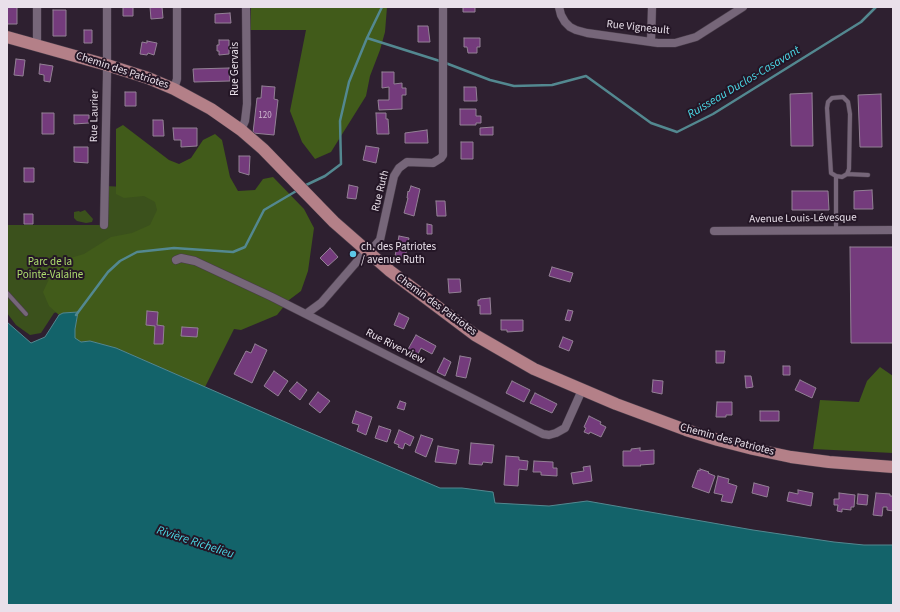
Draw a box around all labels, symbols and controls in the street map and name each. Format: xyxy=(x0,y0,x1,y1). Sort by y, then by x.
street label: Rue Vigneault xyxy=(606,18,670,38)
street label: Rue Gervais xyxy=(229,42,243,96)
water label: Ruisseau Duclos-Casavant xyxy=(685,44,803,122)
street label: Chemin des Patriotes xyxy=(74,50,170,92)
street label: Rue Laurier xyxy=(88,90,102,142)
house number: 120 xyxy=(258,111,272,121)
street label: Rue Ruth xyxy=(370,169,392,213)
street label: Avenue Louis-Lévesque xyxy=(749,211,857,227)
place label: ch. des Patriotes / avenue Ruth xyxy=(361,241,436,267)
marker: ch. des Patriotes / avenue Ruth xyxy=(348,249,358,259)
park label: Parc de la Pointe-Valaine xyxy=(17,256,83,282)
street label: Chemin des Patriotes xyxy=(393,271,479,339)
street label: Rue Riverview xyxy=(363,326,427,368)
street label: Chemin des Patriotes xyxy=(678,421,776,459)
water label: Rivière Richelieu xyxy=(155,524,235,562)

